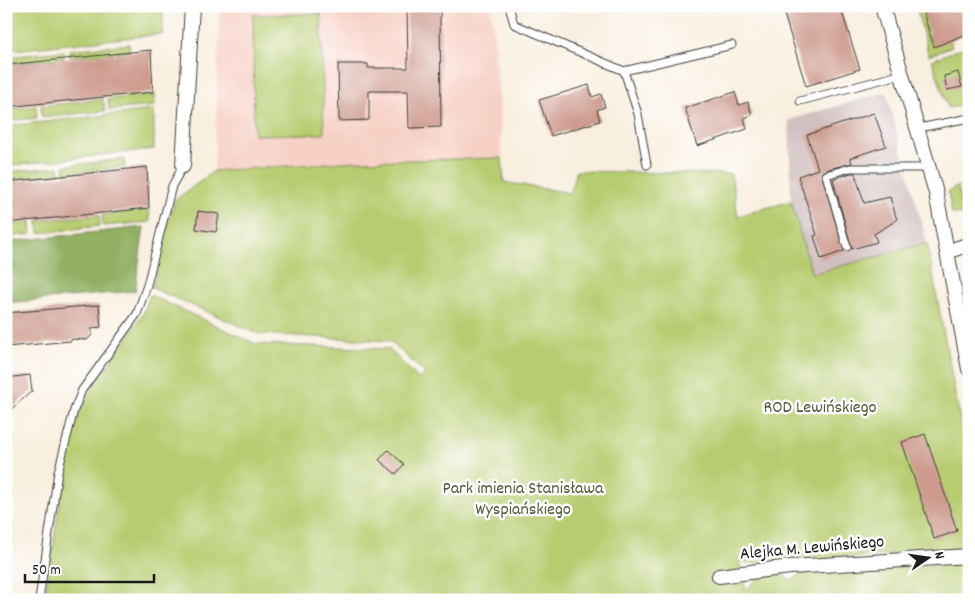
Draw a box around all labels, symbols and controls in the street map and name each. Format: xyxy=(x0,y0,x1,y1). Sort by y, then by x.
park label: ROD Lewińskiego xyxy=(763,396,877,421)
park label: Park imienia Stanisława Wyspiańskiego xyxy=(442,477,604,523)
street label: Alejka M. Lewińskiego xyxy=(739,530,885,568)
north arrow xyxy=(902,534,952,584)
text: N xyxy=(928,550,949,561)
scale bar xyxy=(25,551,154,583)
text: 50 m xyxy=(32,560,61,582)

